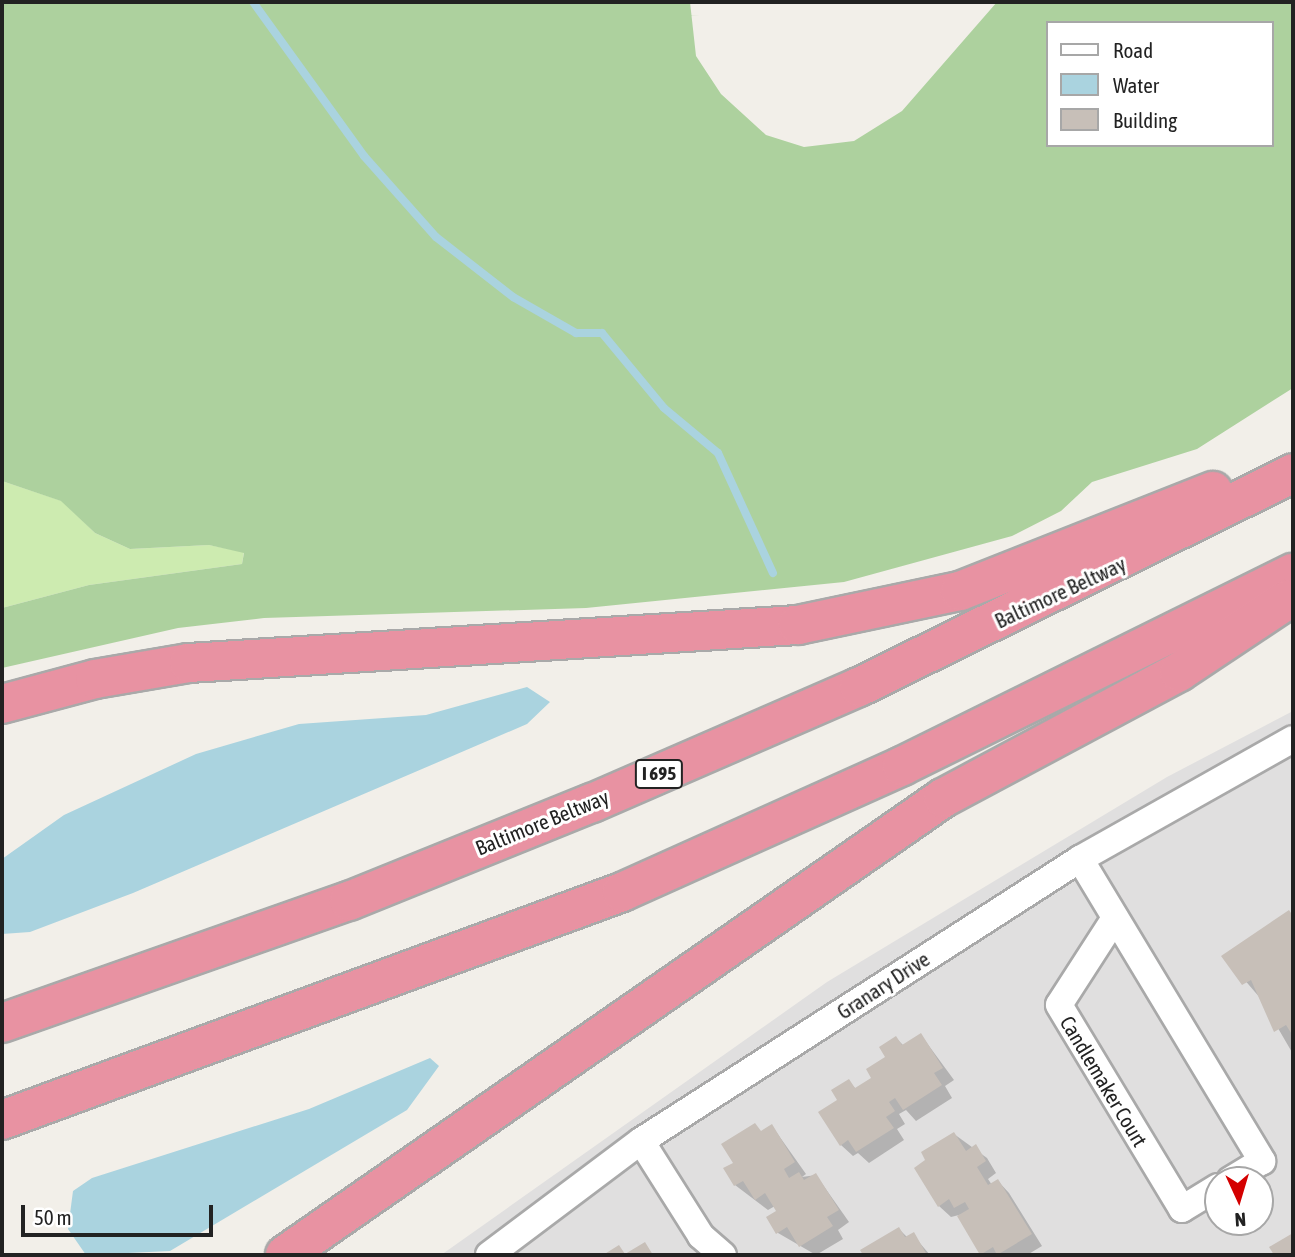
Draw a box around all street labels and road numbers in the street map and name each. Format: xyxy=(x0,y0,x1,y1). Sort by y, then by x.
street label: Baltimore Beltway xyxy=(991,551,1129,633)
road number: I 695 xyxy=(634,758,684,790)
street label: Baltimore Beltway xyxy=(472,784,612,860)
street label: Granary Drive xyxy=(832,946,934,1024)
street label: Candlemaker Court xyxy=(1055,1011,1153,1151)

